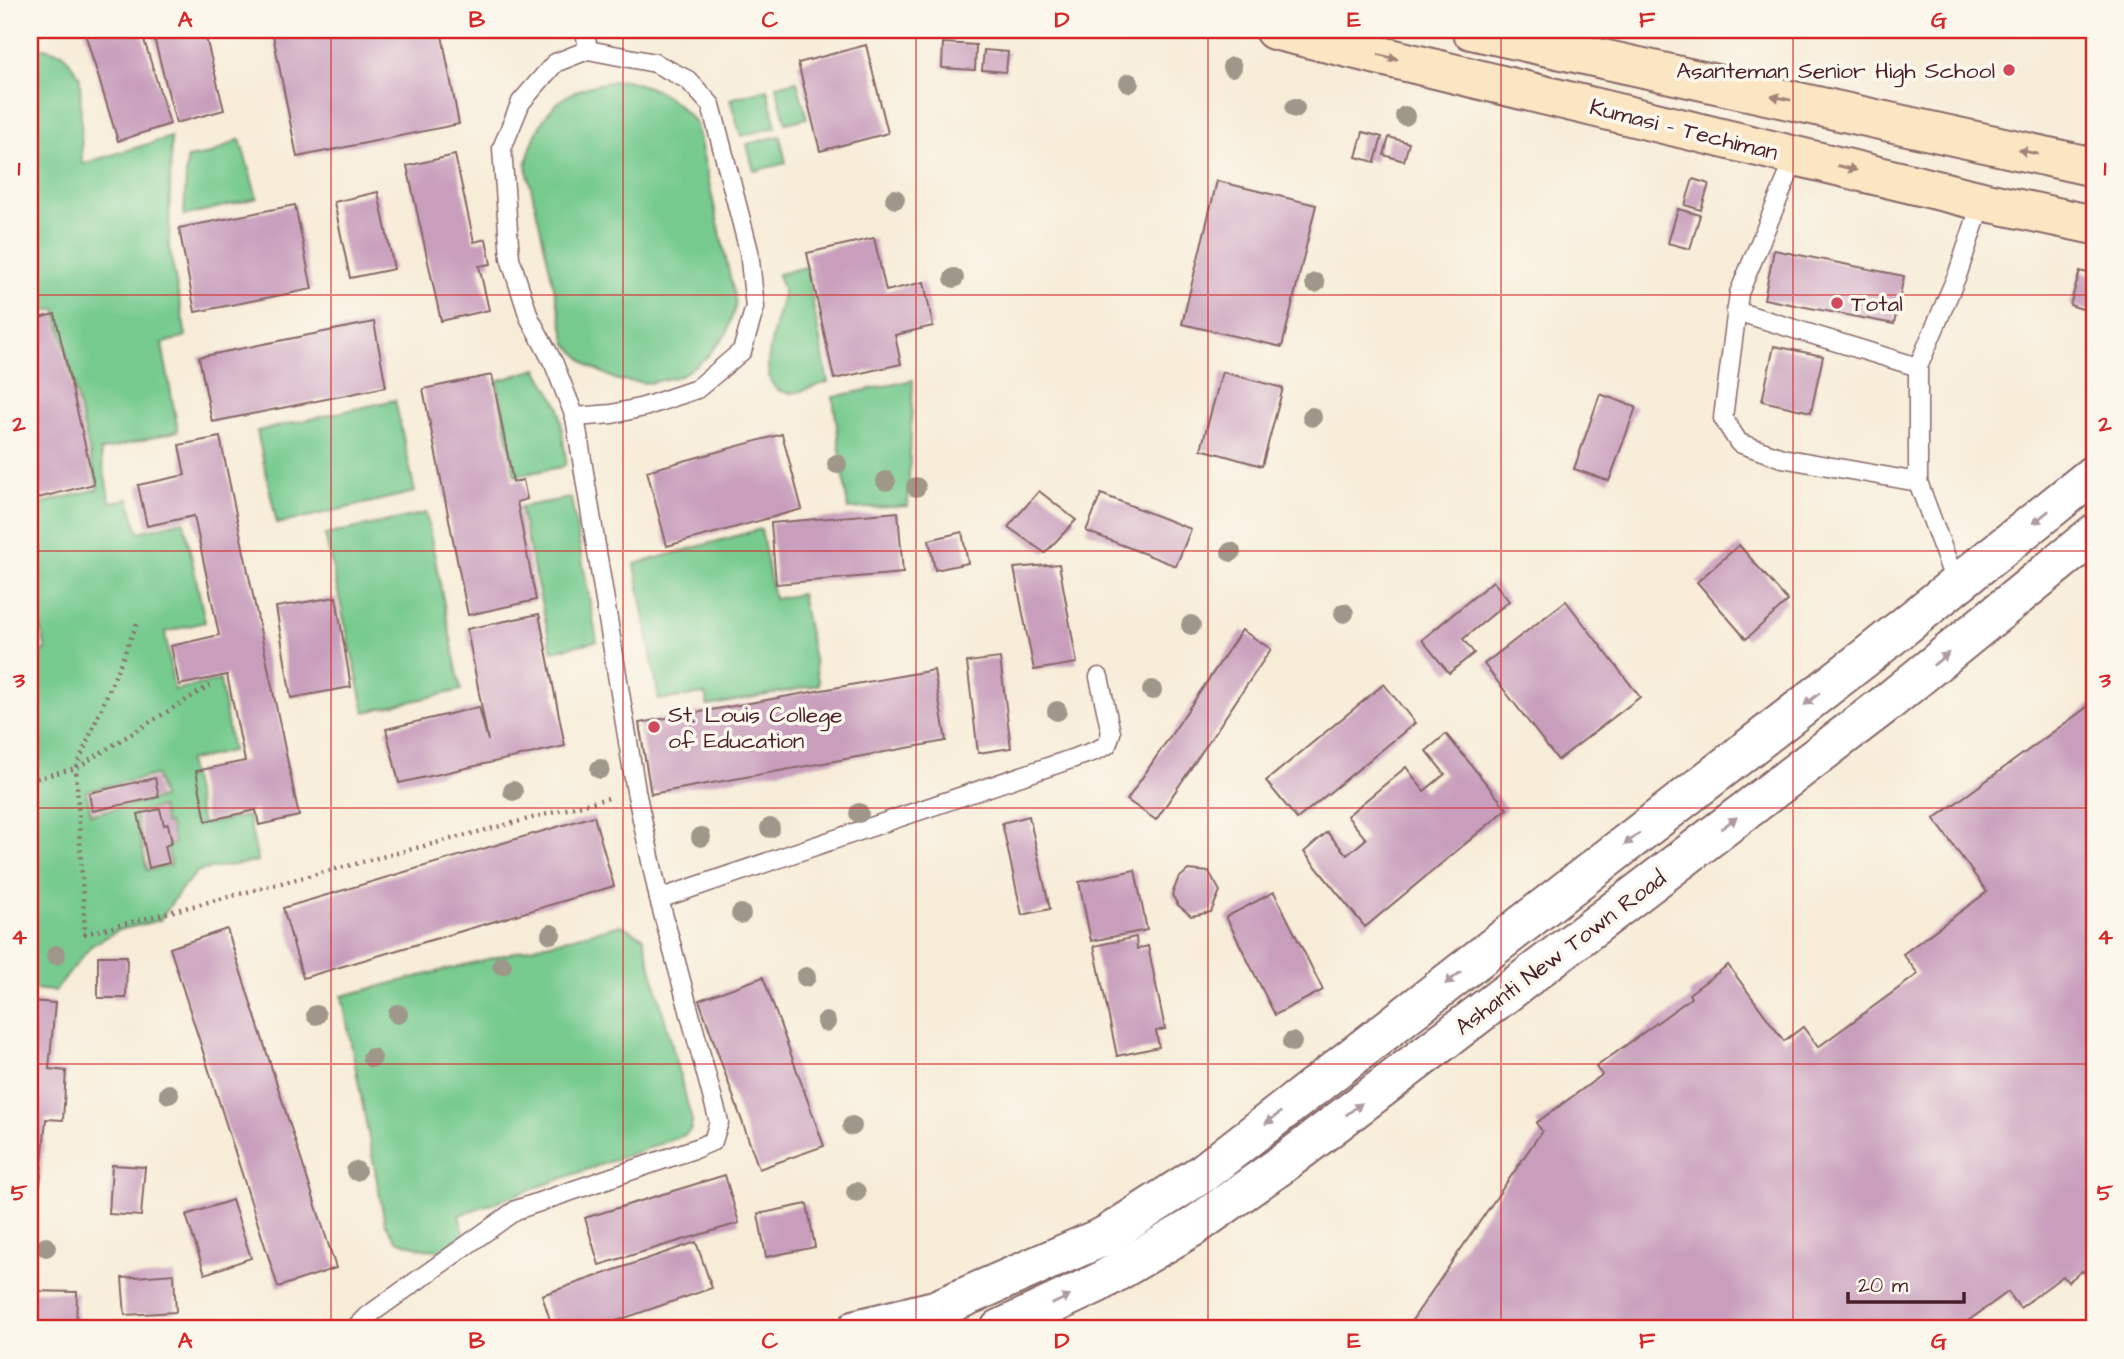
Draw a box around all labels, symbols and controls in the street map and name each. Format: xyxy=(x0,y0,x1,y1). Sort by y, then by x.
text: A xyxy=(178,4,193,36)
text: B xyxy=(469,4,486,36)
text: C xyxy=(762,4,779,36)
text: D xyxy=(1055,4,1070,36)
text: E xyxy=(1347,4,1361,36)
text: F xyxy=(1639,4,1656,36)
text: G xyxy=(1931,4,1947,36)
one-way arrow xyxy=(1377,52,1399,63)
place label: Asanteman Senior High School xyxy=(1676,55,1995,88)
marker: Asanteman Senior High School xyxy=(2001,62,2017,78)
street label: Kumasi - Techiman xyxy=(1586,91,1781,169)
one-way arrow xyxy=(1770,92,1792,103)
one-way arrow xyxy=(2017,146,2039,157)
text: 1 xyxy=(18,152,21,184)
text: 1 xyxy=(2104,152,2107,184)
one-way arrow xyxy=(1836,163,1858,174)
place label: Total xyxy=(1851,288,1903,320)
marker: Total xyxy=(1829,295,1845,311)
text: 2 xyxy=(11,408,26,440)
text: 2 xyxy=(2097,408,2112,440)
one-way arrow xyxy=(2032,509,2050,523)
one-way arrow xyxy=(1932,652,1949,667)
text: 3 xyxy=(12,664,25,696)
text: 3 xyxy=(2098,664,2111,696)
one-way arrow xyxy=(1803,691,1821,705)
place label: St. Louis College of Education xyxy=(668,699,843,757)
marker: St. Louis College of Education xyxy=(646,719,662,735)
one-way arrow xyxy=(1720,815,1738,830)
one-way arrow xyxy=(1624,831,1642,846)
street label: Ashanti New Town Road xyxy=(1448,863,1673,1043)
text: 4 xyxy=(11,921,27,953)
text: 4 xyxy=(2097,921,2113,953)
one-way arrow xyxy=(1444,971,1462,985)
one-way arrow xyxy=(1344,1102,1362,1117)
one-way arrow xyxy=(1265,1111,1283,1126)
text: 5 xyxy=(11,1177,28,1209)
text: 5 xyxy=(2097,1177,2114,1209)
scale bar xyxy=(1848,1261,1963,1305)
text: 20 m xyxy=(1858,1271,1909,1300)
one-way arrow xyxy=(1051,1294,1071,1306)
text: A xyxy=(178,1325,193,1357)
text: B xyxy=(469,1325,486,1357)
text: C xyxy=(762,1325,779,1357)
text: D xyxy=(1055,1325,1070,1357)
text: E xyxy=(1347,1325,1361,1357)
text: F xyxy=(1639,1325,1656,1357)
text: G xyxy=(1931,1325,1947,1357)

